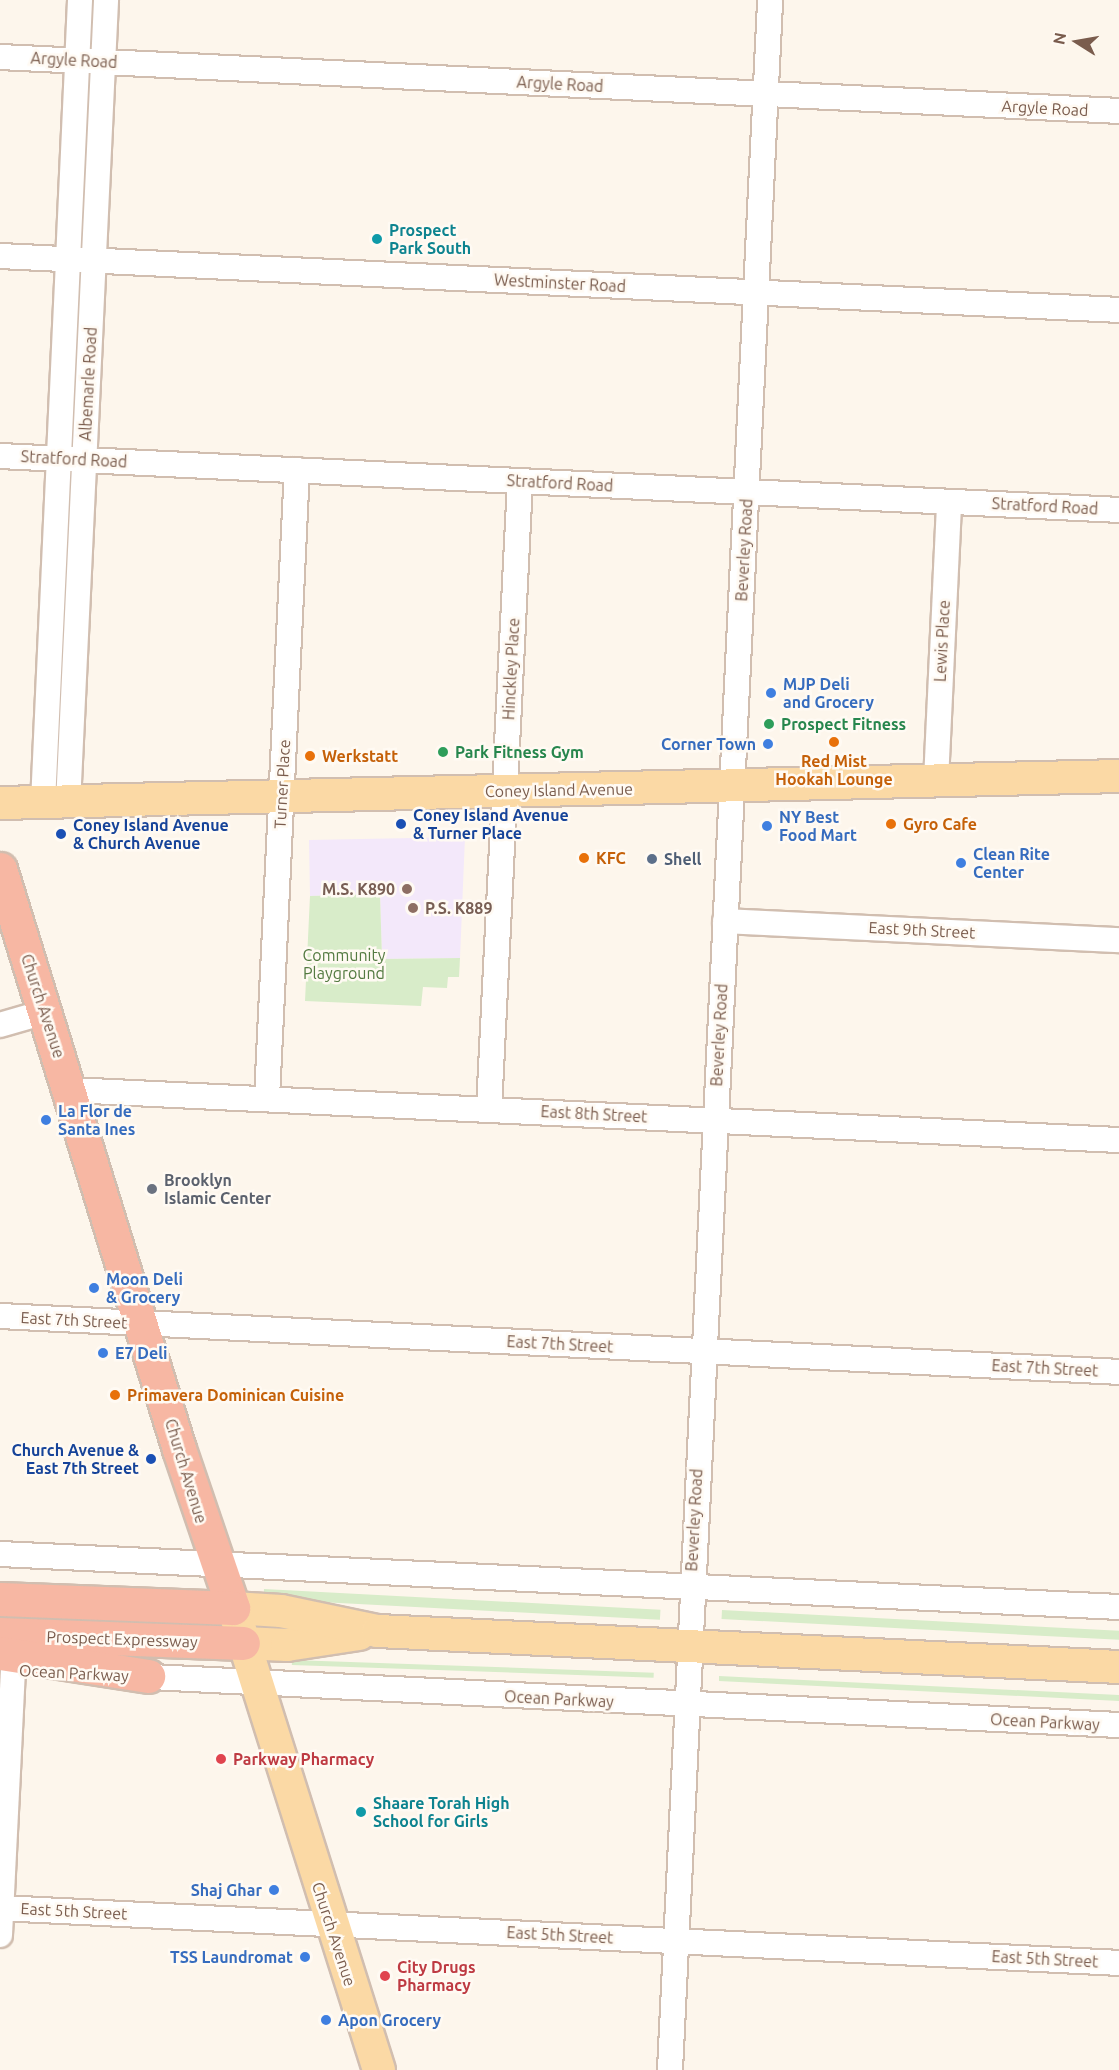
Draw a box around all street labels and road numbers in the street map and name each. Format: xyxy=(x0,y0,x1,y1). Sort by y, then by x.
street label: Argyle Road xyxy=(30,48,118,72)
street label: Argyle Road xyxy=(516,72,604,96)
street label: Argyle Road xyxy=(1001,96,1089,120)
street label: Westminster Road xyxy=(494,270,626,296)
street label: Albemarle Road xyxy=(75,326,101,442)
street label: Stratford Road xyxy=(20,447,128,471)
street label: Stratford Road xyxy=(506,471,614,495)
street label: Stratford Road xyxy=(991,494,1099,518)
street label: Beverley Road xyxy=(732,498,756,602)
street label: Lewis Place xyxy=(930,599,954,683)
street label: Hinckley Place xyxy=(499,617,523,721)
street label: Turner Place xyxy=(270,739,294,829)
street label: Coney Island Avenue xyxy=(485,779,633,801)
street label: East 9th Street xyxy=(868,918,976,942)
street label: Church Avenue xyxy=(17,952,69,1060)
street label: Beverley Road xyxy=(707,983,731,1087)
street label: East 8th Street xyxy=(540,1102,648,1126)
street label: East 7th Street xyxy=(20,1308,128,1332)
street label: East 7th Street xyxy=(506,1332,614,1356)
street label: East 7th Street xyxy=(991,1356,1099,1380)
street label: Church Avenue xyxy=(161,1416,211,1526)
street label: Beverley Road xyxy=(682,1468,706,1572)
street label: Prospect Expressway xyxy=(46,1627,198,1651)
street label: Ocean Parkway xyxy=(19,1661,129,1685)
street label: Ocean Parkway xyxy=(504,1687,614,1711)
street label: Ocean Parkway xyxy=(990,1710,1100,1734)
street label: Church Avenue xyxy=(308,1880,360,1988)
street label: East 5th Street xyxy=(20,1899,128,1923)
street label: East 5th Street xyxy=(506,1923,614,1947)
street label: East 5th Street xyxy=(991,1947,1099,1971)

